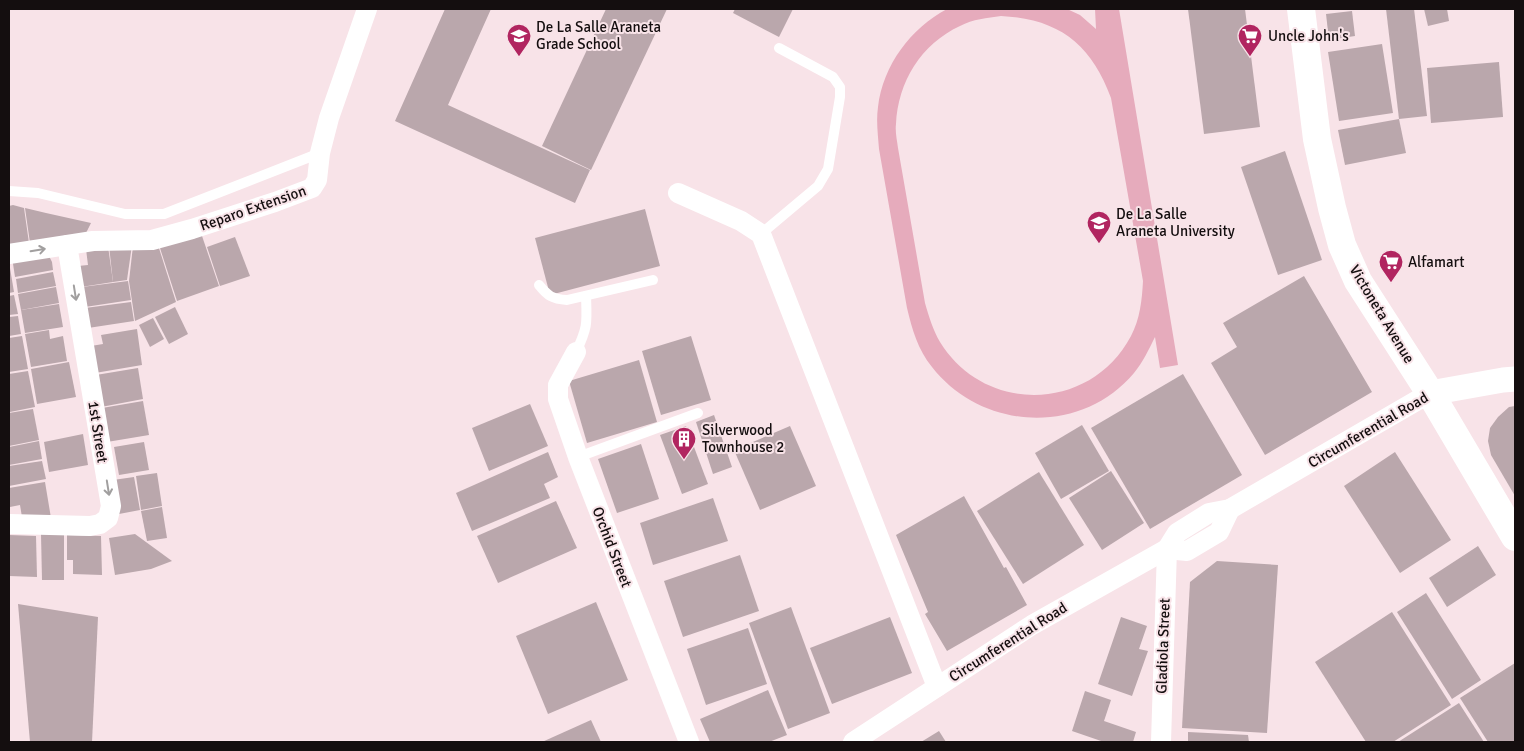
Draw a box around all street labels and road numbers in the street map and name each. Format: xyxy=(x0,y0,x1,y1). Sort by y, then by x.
street label: Reparo Extension xyxy=(198,181,308,235)
street label: Victoneta Avenue xyxy=(1346,262,1418,366)
street label: Circumferential Road xyxy=(1305,388,1431,472)
street label: 1st Street xyxy=(84,400,112,464)
street label: Orchid Street xyxy=(588,504,636,590)
street label: Circumferential Road xyxy=(946,598,1070,686)
street label: Gladiola Street xyxy=(1152,598,1174,694)

